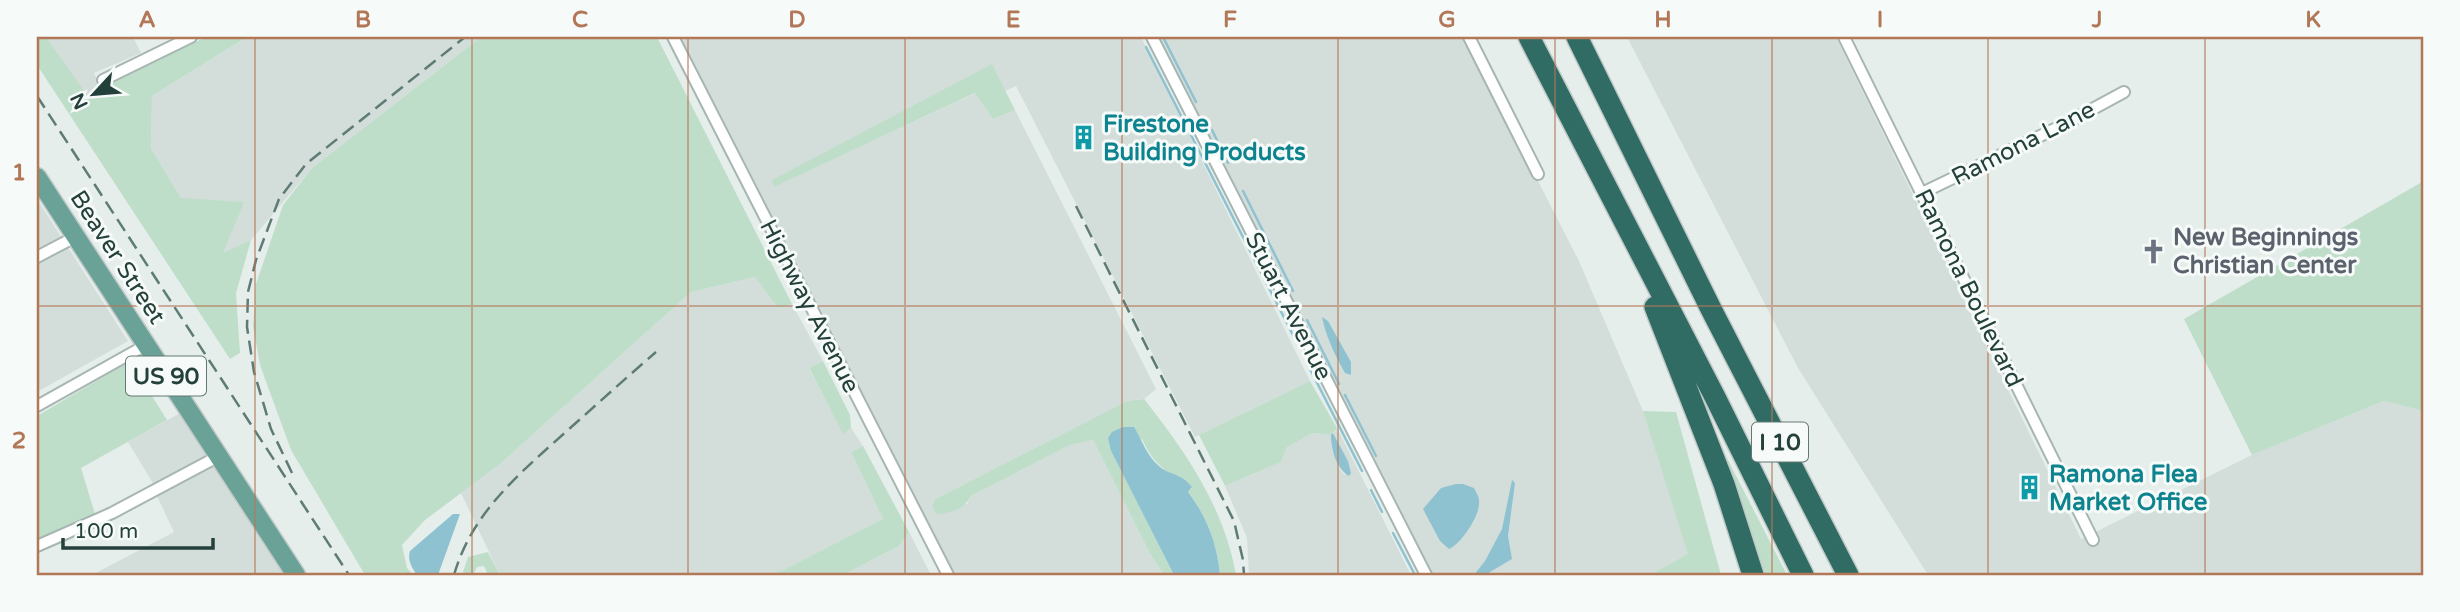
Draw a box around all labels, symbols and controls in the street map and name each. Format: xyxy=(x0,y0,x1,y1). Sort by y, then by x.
text: A xyxy=(138,6,156,34)
text: B xyxy=(355,6,371,34)
text: C xyxy=(572,6,588,34)
text: D xyxy=(788,6,806,34)
text: E xyxy=(1006,6,1020,34)
text: F xyxy=(1223,6,1237,34)
text: G xyxy=(1438,6,1456,34)
text: H xyxy=(1654,6,1672,34)
text: I xyxy=(1877,6,1883,34)
text: J xyxy=(2091,6,2102,34)
text: K xyxy=(2305,6,2321,34)
north arrow xyxy=(60,60,130,130)
text: N xyxy=(66,89,93,113)
street label: Ramona Lane xyxy=(1947,95,2100,192)
place label: Firestone Building Products xyxy=(1103,110,1306,167)
building icon: Firestone Building Products xyxy=(1069,124,1097,152)
text: 1 xyxy=(12,159,26,187)
street label: Ramona Boulevard xyxy=(1908,184,2029,392)
street label: Beaver Street xyxy=(64,185,172,330)
street label: Highway Avenue xyxy=(753,215,866,398)
place label: New Beginnings Christian Center xyxy=(2173,223,2358,280)
street label: Stuart Avenue xyxy=(1239,227,1338,385)
church icon: New Beginnings Christian Center xyxy=(2139,237,2167,265)
road number: US 90 xyxy=(126,356,206,396)
road number: I 10 xyxy=(1752,422,1808,462)
text: 2 xyxy=(12,427,26,455)
place label: Ramona Flea Market Office xyxy=(2049,460,2208,517)
building icon: Ramona Flea Market Office xyxy=(2015,474,2043,502)
scale bar xyxy=(63,507,214,551)
text: 100 m xyxy=(74,519,138,544)

